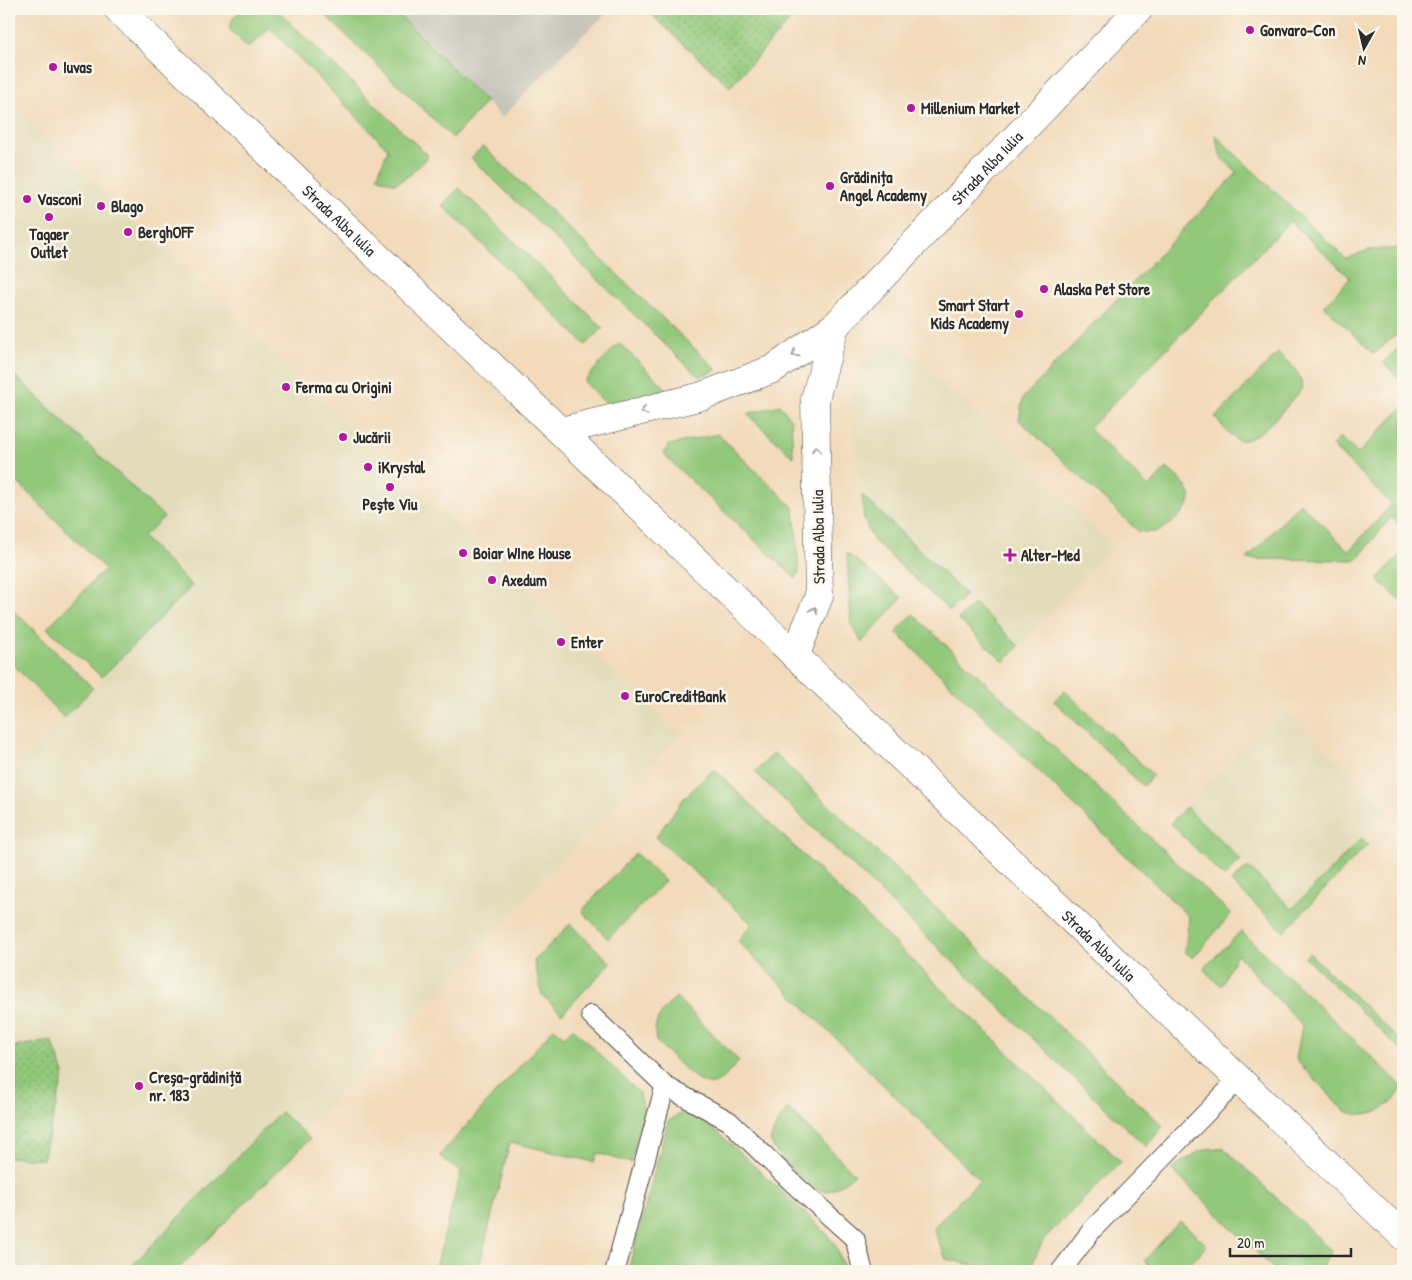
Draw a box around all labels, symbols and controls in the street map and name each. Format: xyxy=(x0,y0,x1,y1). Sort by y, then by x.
place label: Gonvaro-Con xyxy=(1260,19,1336,41)
north arrow xyxy=(1340,22,1390,72)
marker: Gonvaro-Con xyxy=(1244,24,1256,36)
text: N xyxy=(1357,51,1367,71)
place label: Iuvas xyxy=(63,56,93,78)
marker: Iuvas xyxy=(47,61,59,73)
place label: Millenium Market xyxy=(921,97,1020,119)
marker: Millenium Market xyxy=(905,102,917,114)
street label: Strada Alba Iulia xyxy=(946,126,1027,209)
place label: Grădinița Angel Academy xyxy=(840,166,927,207)
street label: Strada Alba Iulia xyxy=(298,180,381,261)
marker: Grădinița Angel Academy xyxy=(824,180,836,192)
place label: Vasconi xyxy=(37,188,82,210)
marker: Vasconi xyxy=(21,193,33,205)
place label: Blago xyxy=(111,195,144,218)
marker: Blago xyxy=(95,200,107,212)
marker: Tagaer Outlet xyxy=(43,211,55,223)
place label: BerghOFF xyxy=(138,221,194,244)
place label: Tagaer Outlet xyxy=(28,223,70,263)
marker: BerghOFF xyxy=(122,226,134,238)
place label: Alaska Pet Store xyxy=(1054,278,1151,300)
marker: Alaska Pet Store xyxy=(1038,283,1050,295)
place label: Smart Start Kids Academy xyxy=(930,294,1009,335)
marker: Smart Start Kids Academy xyxy=(1013,308,1025,320)
one-way arrow xyxy=(791,348,800,357)
place label: Ferma cu Origini xyxy=(295,376,392,399)
marker: Ferma cu Origini xyxy=(280,381,292,393)
one-way arrow xyxy=(639,405,648,416)
place label: Jucării xyxy=(353,426,391,448)
marker: Jucării xyxy=(337,431,349,443)
one-way arrow xyxy=(811,445,821,452)
place label: iKrystal xyxy=(378,456,426,479)
marker: iKrystal xyxy=(362,461,374,473)
marker: Pește Viu xyxy=(384,481,396,493)
street label: Strada Alba Iulia xyxy=(806,490,830,584)
place label: Pește Viu xyxy=(363,493,418,515)
place label: Boiar WIne House xyxy=(473,542,572,564)
place label: Alter-Med xyxy=(1021,544,1080,566)
marker: Boiar WIne House xyxy=(457,547,469,559)
marker: Alter-Med xyxy=(1003,548,1017,562)
place label: Axedum xyxy=(502,569,547,591)
marker: Axedum xyxy=(486,574,498,586)
one-way arrow xyxy=(807,606,818,615)
place label: Enter xyxy=(571,631,604,653)
marker: Enter xyxy=(555,636,567,648)
place label: EuroCreditBank xyxy=(635,685,726,707)
marker: EuroCreditBank xyxy=(619,690,631,702)
street label: Strada Alba Iulia xyxy=(1057,905,1140,986)
place label: Creșa-grădiniță nr. 183 xyxy=(149,1066,242,1106)
marker: Creșa-grădiniță nr. 183 xyxy=(133,1080,145,1092)
scale bar xyxy=(1230,1225,1351,1257)
text: 20 m xyxy=(1237,1232,1264,1253)

